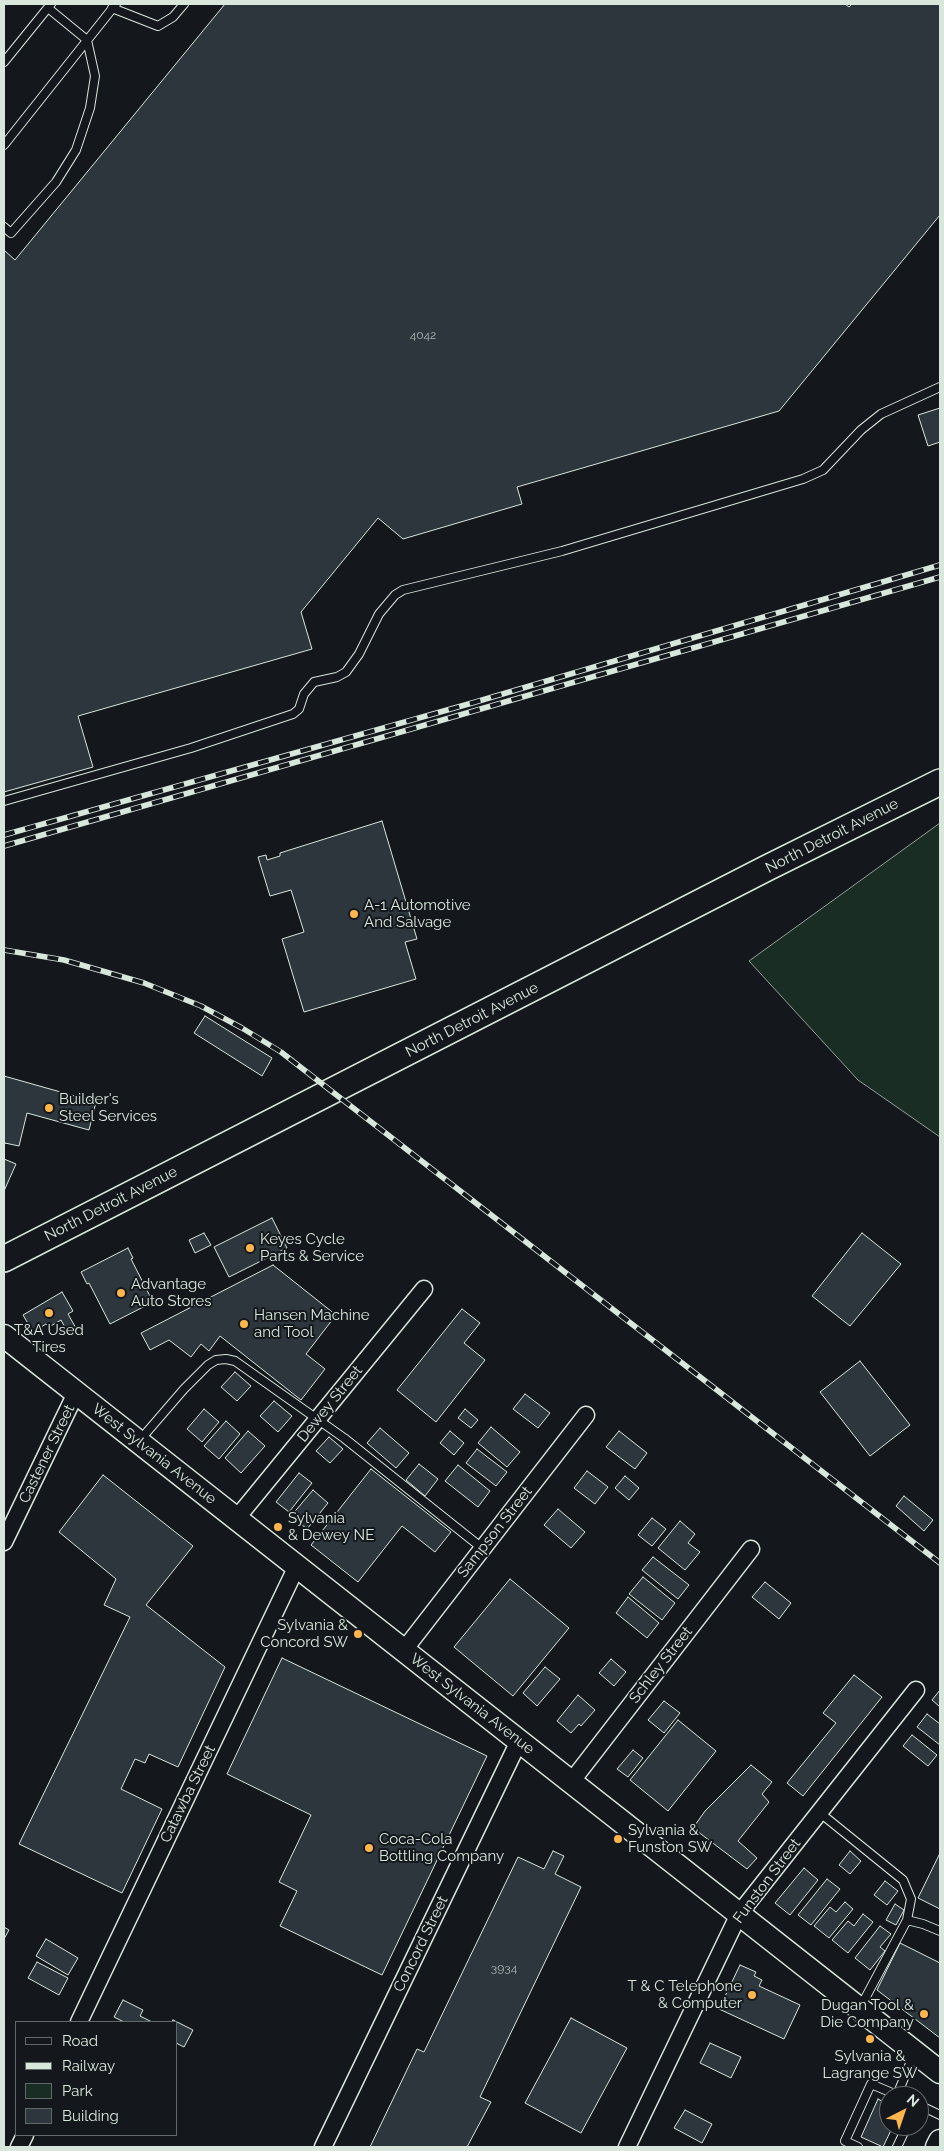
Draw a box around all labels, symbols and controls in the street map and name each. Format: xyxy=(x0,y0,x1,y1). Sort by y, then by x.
house number: 4042 xyxy=(410,328,436,342)
street label: North Detroit Avenue xyxy=(763,795,901,877)
place label: A-1 Automotive And Salvage xyxy=(364,896,471,931)
marker: A-1 Automotive And Salvage xyxy=(348,908,360,920)
street label: North Detroit Avenue xyxy=(403,979,541,1061)
place label: Builder's Steel Services xyxy=(59,1090,157,1125)
marker: Builder's Steel Services xyxy=(43,1102,55,1114)
street label: North Detroit Avenue xyxy=(42,1163,180,1245)
place label: Keyes Cycle Parts & Service xyxy=(260,1230,364,1265)
marker: Keyes Cycle Parts & Service xyxy=(244,1242,256,1254)
place label: Advantage Auto Stores xyxy=(131,1275,211,1310)
marker: Advantage Auto Stores xyxy=(115,1287,127,1299)
place label: Hansen Machine and Tool xyxy=(254,1306,370,1341)
marker: T&A Used Tires xyxy=(43,1307,55,1319)
marker: Hansen Machine and Tool xyxy=(238,1318,250,1330)
place label: T&A Used Tires xyxy=(14,1321,84,1356)
street label: Dewey Street xyxy=(294,1362,366,1446)
street label: West Sylvania Avenue xyxy=(88,1400,220,1508)
street label: Castener Street xyxy=(15,1402,79,1506)
street label: Sampson Street xyxy=(454,1483,536,1581)
place label: Sylvania & Dewey NE xyxy=(288,1509,374,1544)
marker: Sylvania & Dewey NE xyxy=(272,1521,284,1533)
place label: Sylvania & Concord SW xyxy=(260,1616,348,1651)
street label: Schley Street xyxy=(625,1623,697,1707)
marker: Sylvania & Concord SW xyxy=(352,1628,364,1640)
street label: West Sylvania Avenue xyxy=(406,1650,538,1758)
street label: Catawba Street xyxy=(157,1742,219,1846)
place label: Sylvania & Funston SW xyxy=(628,1821,712,1856)
place label: Coca-Cola Bottling Company xyxy=(379,1830,504,1865)
marker: Sylvania & Funston SW xyxy=(612,1833,624,1845)
street label: Funston Street xyxy=(729,1835,805,1927)
marker: Coca-Cola Bottling Company xyxy=(363,1842,375,1854)
street label: Concord Street xyxy=(390,1893,452,1995)
house number: 3934 xyxy=(491,1961,517,1975)
place label: T & C Telephone & Computer xyxy=(627,1977,742,2012)
marker: T & C Telephone & Computer xyxy=(746,1989,758,2001)
place label: Dugan Tool & Die Company xyxy=(820,1996,914,2031)
marker: Dugan Tool & Die Company xyxy=(918,2008,930,2020)
legend xyxy=(15,2021,178,2136)
text: Road xyxy=(62,2032,98,2050)
marker: Sylvania & Lagrange SW xyxy=(864,2033,876,2045)
place label: Sylvania & Lagrange SW xyxy=(823,2047,917,2082)
text: Railway xyxy=(62,2057,115,2075)
text: Park xyxy=(62,2082,93,2100)
north arrow xyxy=(879,2086,929,2136)
text: N xyxy=(904,2091,922,2110)
text: Building xyxy=(62,2107,119,2125)

